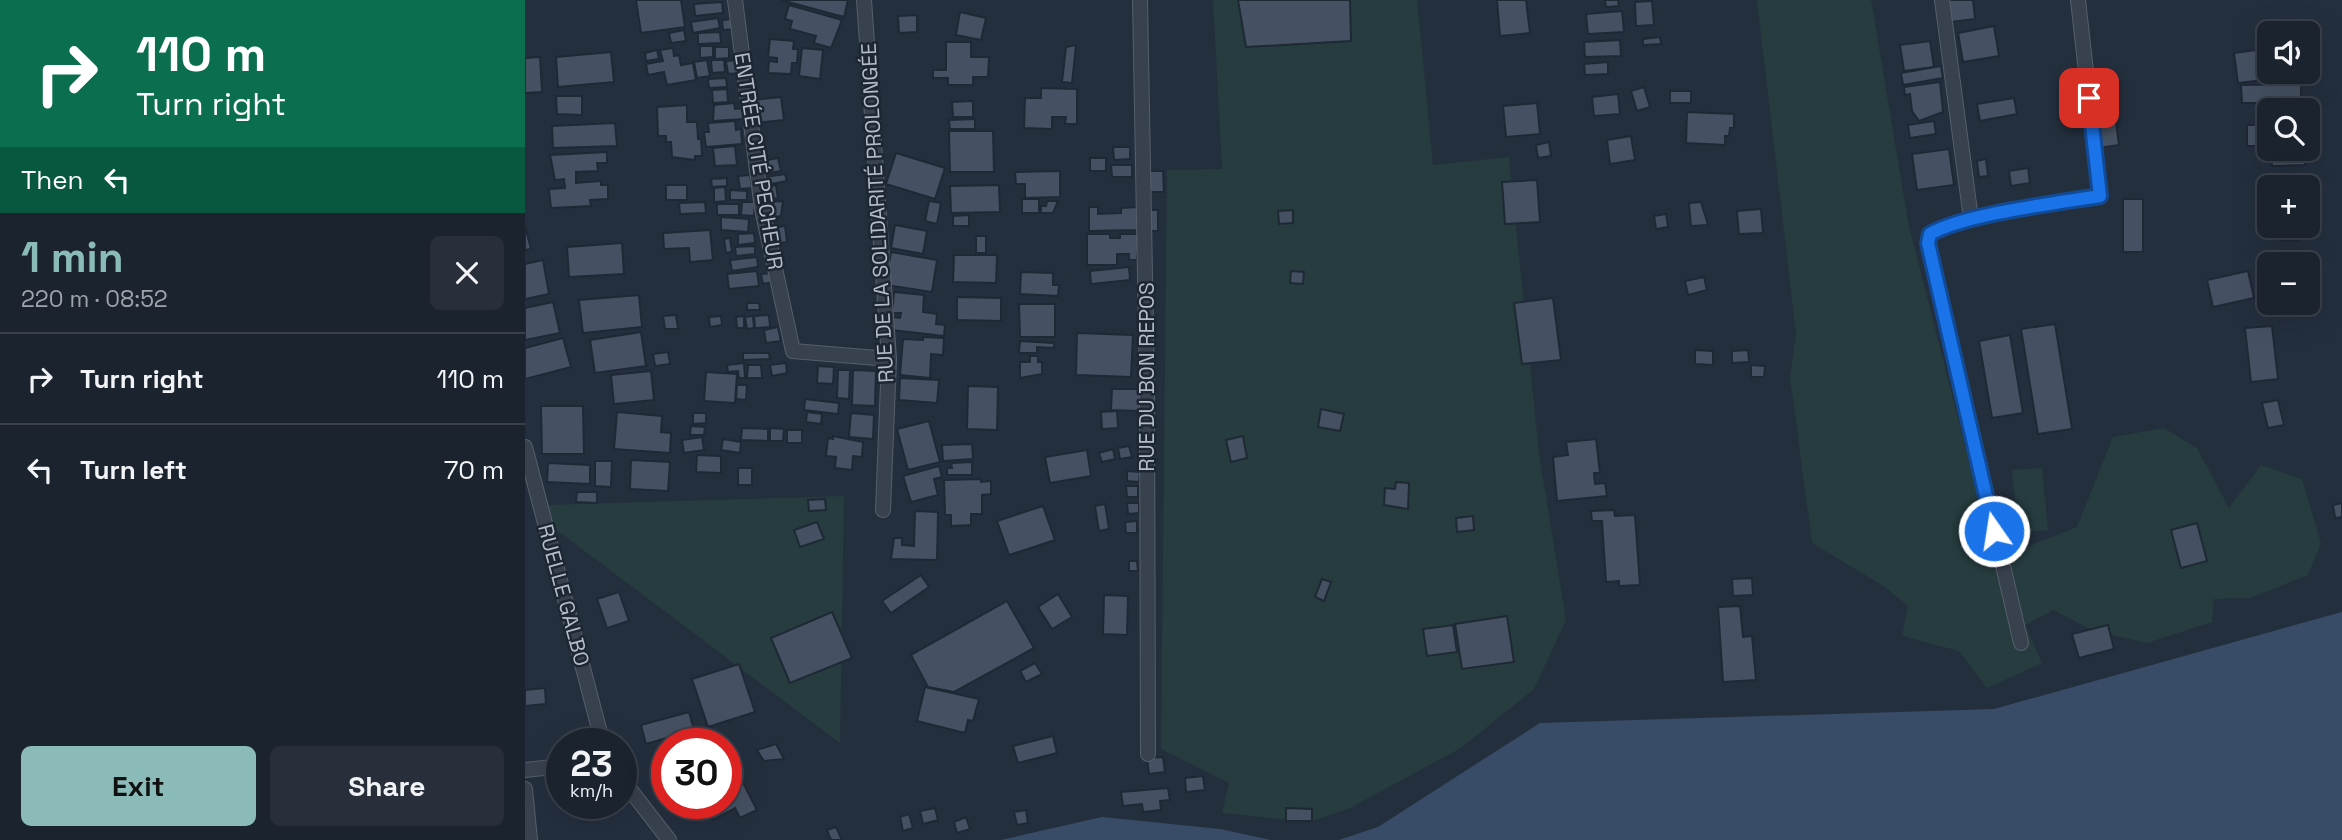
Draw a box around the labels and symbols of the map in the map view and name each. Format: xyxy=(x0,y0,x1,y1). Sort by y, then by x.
street label: RUE DE LA SOLIDARITÉ PROLONGÉE xyxy=(855,42,899,384)
street label: ENTRÉE CITÉ PECHEUR xyxy=(729,51,789,271)
pin xyxy=(2059,68,2119,128)
street label: RUE DU BON REPOS xyxy=(1133,282,1160,472)
position arrow xyxy=(1957,494,2031,568)
street label: RUELLE GALBO xyxy=(532,521,596,669)
speed limit sign: 30 xyxy=(651,728,742,819)

